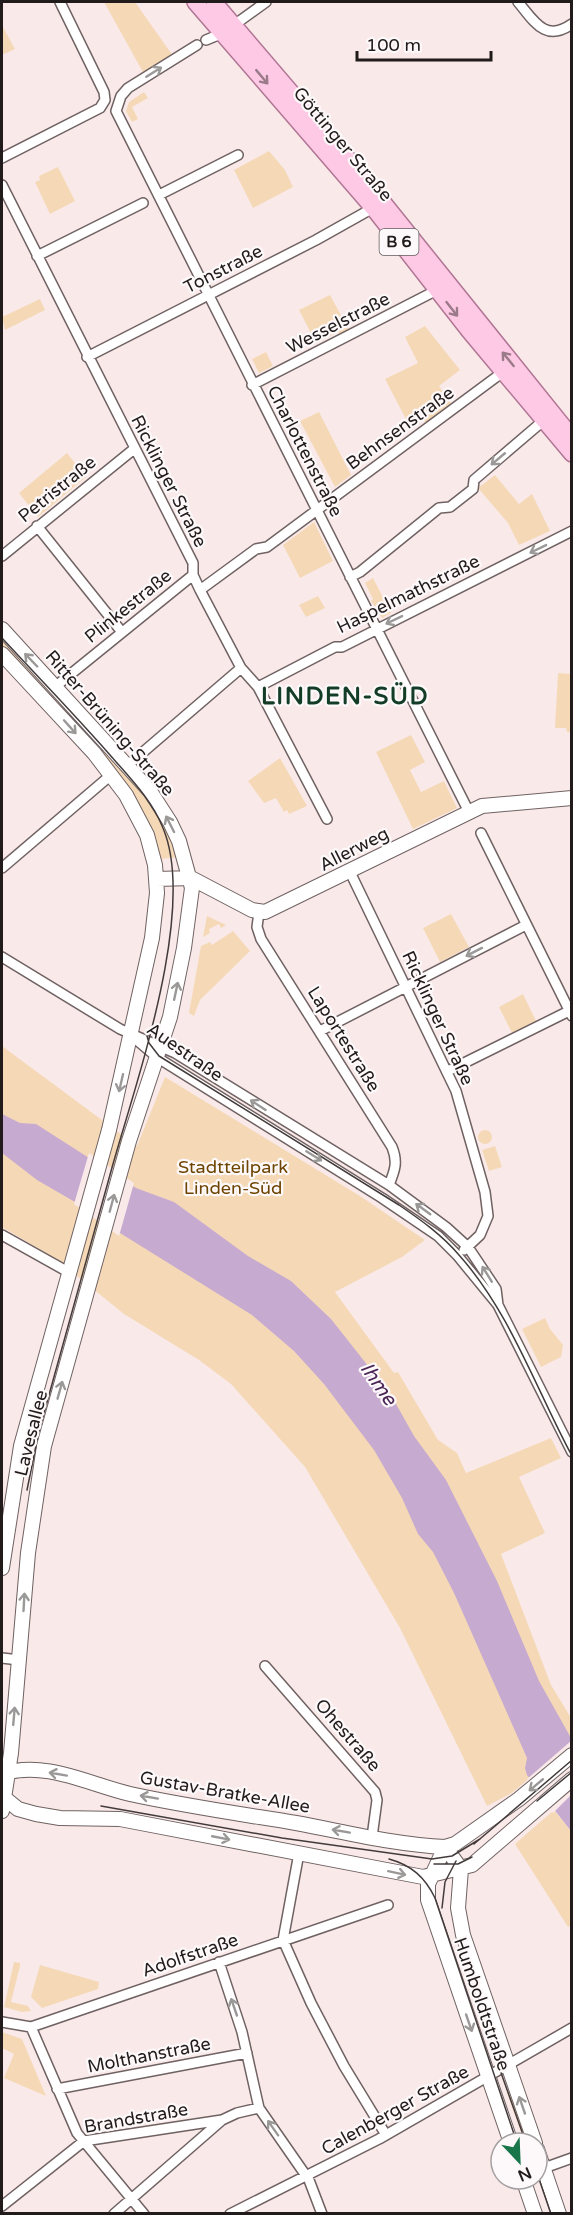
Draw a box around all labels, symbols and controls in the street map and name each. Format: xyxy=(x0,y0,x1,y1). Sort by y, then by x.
scale bar xyxy=(357,24,490,62)
text: 100 m xyxy=(366,34,421,56)
one-way arrow xyxy=(145,65,162,77)
one-way arrow xyxy=(255,69,269,84)
street label: Göttinger Straße xyxy=(289,82,397,206)
road number: B 6 xyxy=(380,229,418,255)
street label: Tonstraße xyxy=(180,240,266,298)
street label: Wesselstraße xyxy=(283,288,393,358)
one-way arrow xyxy=(446,301,458,317)
one-way arrow xyxy=(502,352,515,368)
street label: Charlottenstraße xyxy=(262,382,348,520)
street label: Behnsenstraße xyxy=(342,382,458,474)
street label: Ricklinger Straße xyxy=(126,411,212,551)
street label: Petristraße xyxy=(14,451,100,527)
one-way arrow xyxy=(491,452,506,466)
one-way arrow xyxy=(529,544,547,556)
street label: Haspelmathstraße xyxy=(333,550,483,638)
street label: Plinkestraße xyxy=(80,564,176,648)
one-way arrow xyxy=(385,615,403,627)
street label: Ritter-Brüning-Straße xyxy=(41,646,179,800)
one-way arrow xyxy=(24,652,38,667)
district label: LINDEN-SÜD xyxy=(261,682,429,711)
one-way arrow xyxy=(63,719,77,734)
one-way arrow xyxy=(164,815,176,833)
street label: Allerweg xyxy=(316,822,392,876)
one-way arrow xyxy=(465,946,483,958)
street label: Ricklinger Straße xyxy=(397,947,479,1089)
one-way arrow xyxy=(171,981,182,1001)
street label: Laportestraße xyxy=(303,982,385,1096)
street label: Auestraße xyxy=(143,1018,227,1086)
one-way arrow xyxy=(114,1073,126,1092)
one-way arrow xyxy=(250,1099,267,1111)
one-way arrow xyxy=(306,1149,323,1162)
park label: Stadtteilpark Linden-Süd xyxy=(178,1156,288,1199)
one-way arrow xyxy=(107,1194,118,1213)
one-way arrow xyxy=(415,1203,431,1216)
one-way arrow xyxy=(480,1266,492,1283)
water label: Ihme xyxy=(355,1358,402,1412)
one-way arrow xyxy=(55,1380,66,1399)
street label: Lavesallee xyxy=(10,1388,52,1478)
one-way arrow xyxy=(19,1592,30,1612)
street label: Ohestraße xyxy=(310,1694,386,1776)
one-way arrow xyxy=(9,1707,20,1727)
street label: Gustav-Bratke-Allee xyxy=(138,1766,312,1818)
one-way arrow xyxy=(49,1768,68,1779)
one-way arrow xyxy=(528,1778,544,1791)
one-way arrow xyxy=(139,1791,159,1802)
one-way arrow xyxy=(331,1825,351,1836)
one-way arrow xyxy=(210,1833,230,1844)
one-way arrow xyxy=(387,1868,407,1879)
street label: Adolfstraße xyxy=(139,1928,241,1982)
street label: Humboldtstraße xyxy=(449,1934,515,2074)
one-way arrow xyxy=(228,1998,239,2017)
one-way arrow xyxy=(465,2013,476,2032)
street label: Molthanstraße xyxy=(86,2032,212,2078)
street label: Calenberger Straße xyxy=(317,2060,473,2160)
one-way arrow xyxy=(515,2096,526,2115)
street label: Brandstraße xyxy=(82,2098,190,2138)
one-way arrow xyxy=(267,2121,279,2137)
north arrow xyxy=(489,2131,549,2191)
text: N xyxy=(515,2162,534,2186)

